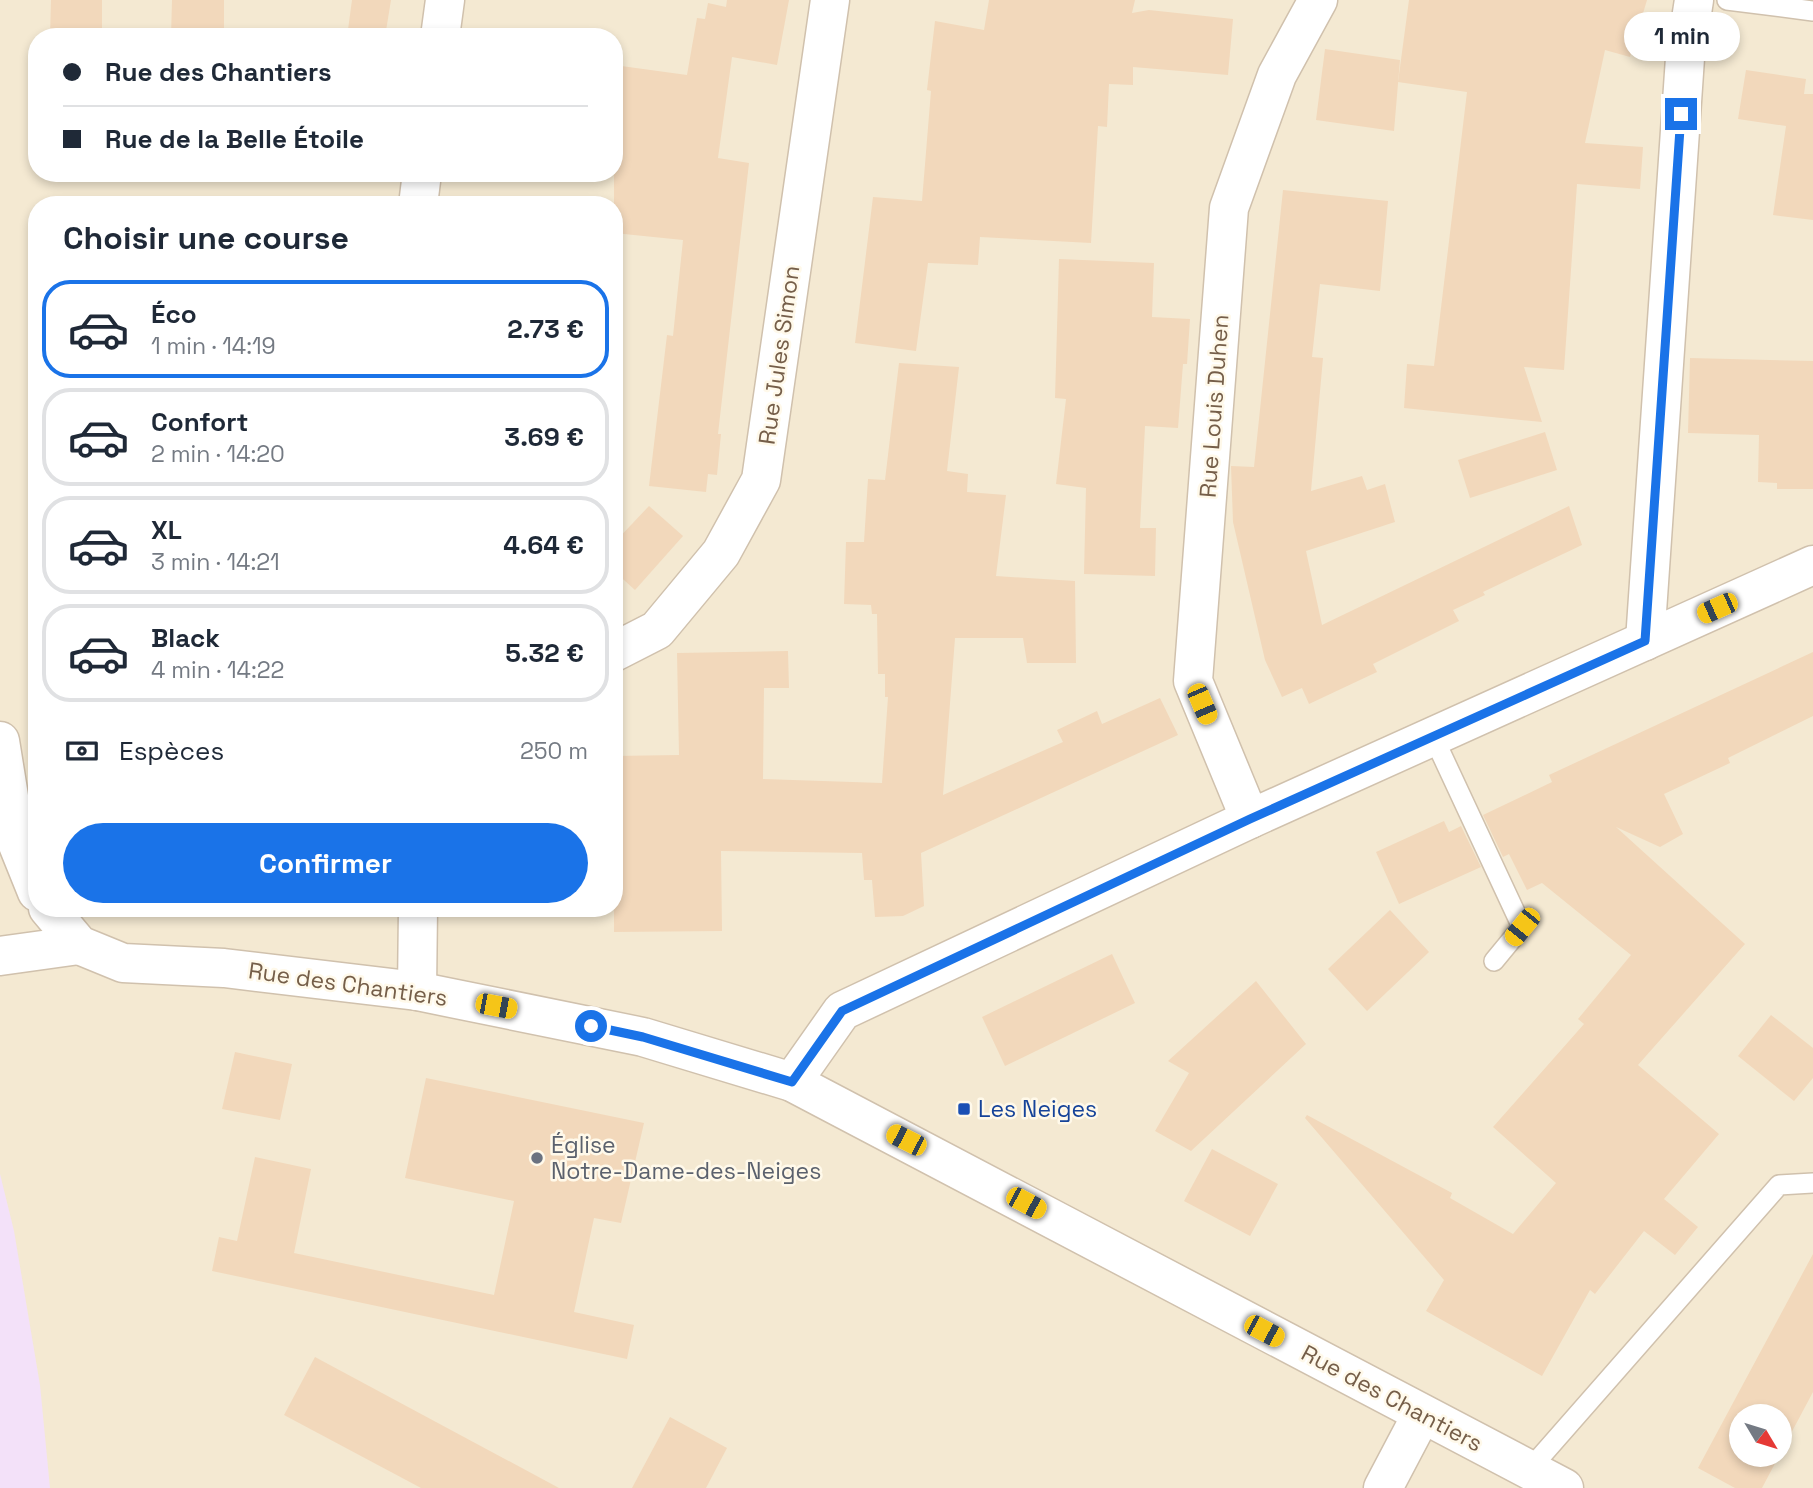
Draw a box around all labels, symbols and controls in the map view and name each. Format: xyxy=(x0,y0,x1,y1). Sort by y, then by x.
callout: 1 min xyxy=(1623,12,1739,61)
text: 1 min xyxy=(1654,21,1710,51)
text: Rue des Chantiers xyxy=(105,55,332,89)
route end xyxy=(1665,98,1697,130)
text: Rue de la Belle Étoile xyxy=(105,122,364,156)
text: Choisir une course xyxy=(63,218,349,258)
street label: Rue Jules Simon xyxy=(752,264,806,446)
text: Éco xyxy=(151,297,197,331)
icon: car xyxy=(67,298,130,361)
text: 2.73 € xyxy=(507,312,584,346)
street label: Rue Louis Duhen xyxy=(1193,313,1235,499)
text: 1 min · 14:19 xyxy=(151,331,276,361)
text: Confort xyxy=(151,405,248,439)
icon: car xyxy=(67,406,130,469)
text: 3.69 € xyxy=(504,420,584,454)
text: 2 min · 14:20 xyxy=(151,439,285,469)
text: XL xyxy=(151,513,182,547)
icon: car xyxy=(67,514,130,577)
text: 4.64 € xyxy=(503,528,584,562)
text: 3 min · 14:21 xyxy=(151,547,280,577)
car xyxy=(1694,590,1741,626)
text: Black xyxy=(151,621,220,655)
icon: car xyxy=(67,622,130,685)
text: 5.32 € xyxy=(505,636,584,670)
text: 4 min · 14:22 xyxy=(151,655,284,685)
car xyxy=(1185,681,1220,727)
icon: cash xyxy=(63,732,101,770)
text: Espèces xyxy=(119,734,224,768)
text: 250 m xyxy=(520,736,588,766)
button: Confirmer xyxy=(63,823,588,903)
car xyxy=(1501,904,1544,950)
street label: Rue des Chantiers xyxy=(246,955,450,1013)
car xyxy=(474,992,519,1020)
route start xyxy=(575,1010,607,1042)
place label: Les Neiges xyxy=(978,1094,1097,1124)
marker: Les Neiges xyxy=(956,1101,972,1117)
car xyxy=(883,1121,930,1159)
place label: Église Notre-Dame-des-Neiges xyxy=(551,1130,821,1186)
marker: Église Notre-Dame-des-Neiges xyxy=(529,1150,545,1166)
car xyxy=(1003,1184,1050,1222)
car xyxy=(1241,1312,1288,1350)
street label: Rue des Chantiers xyxy=(1296,1338,1488,1458)
north arrow xyxy=(1729,1404,1792,1466)
map controls xyxy=(1729,1404,1792,1467)

